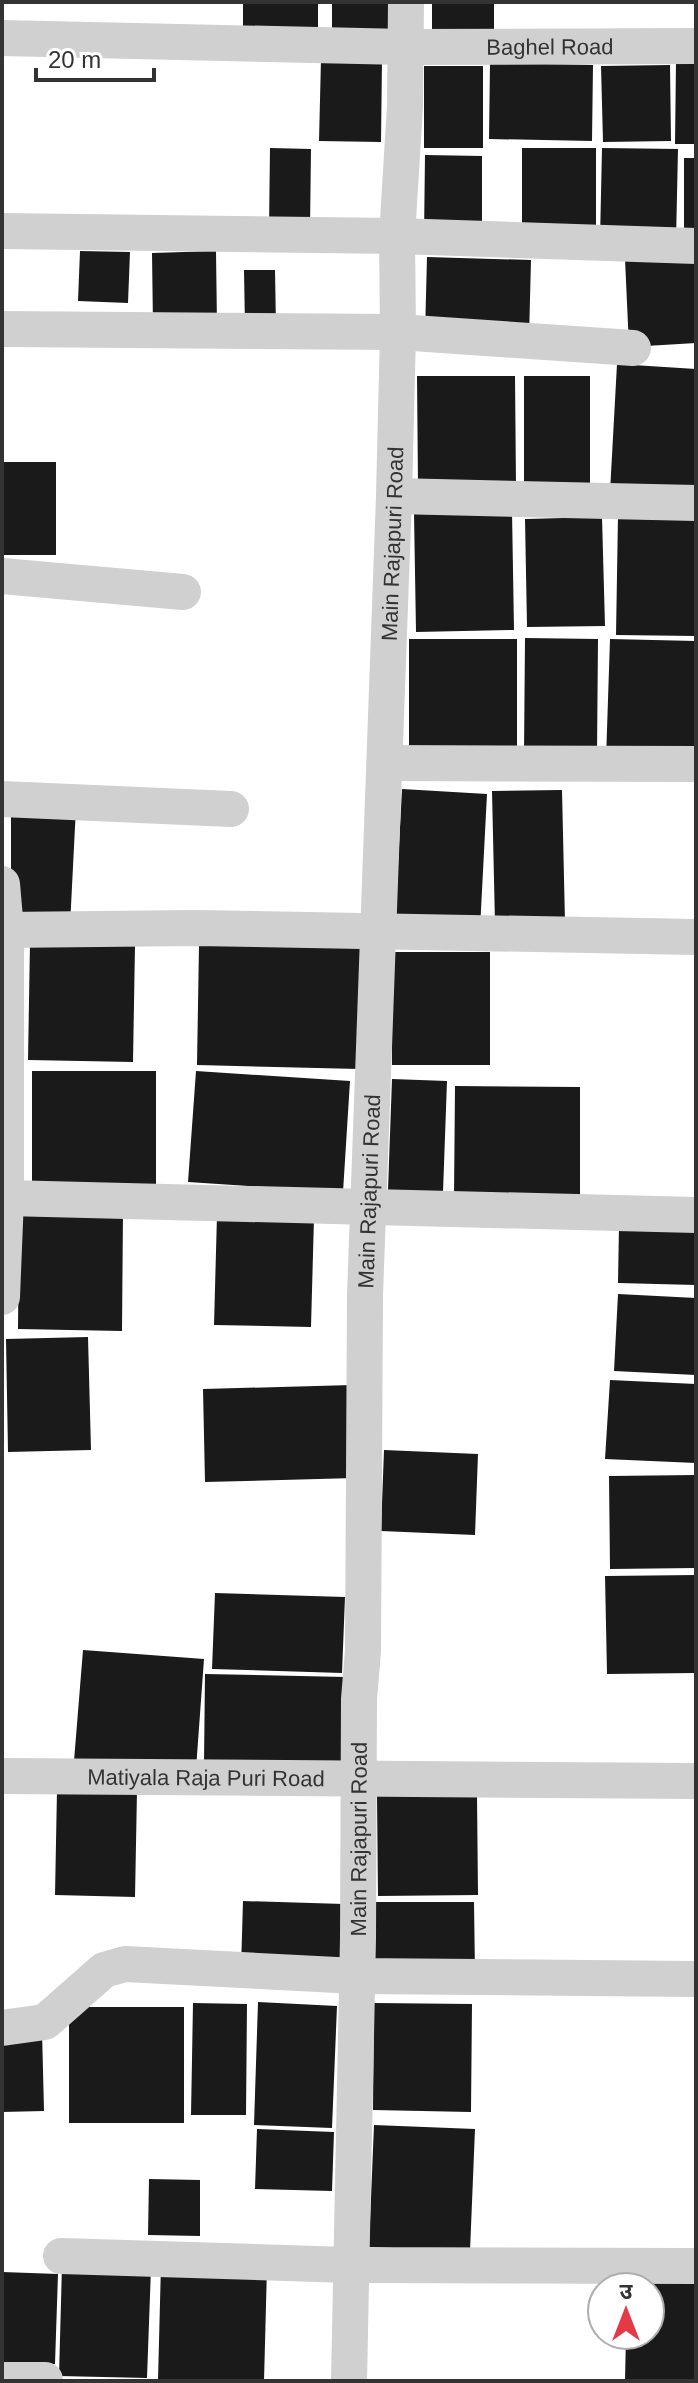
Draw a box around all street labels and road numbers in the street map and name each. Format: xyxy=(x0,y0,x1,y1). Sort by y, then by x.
street label: Baghel Road xyxy=(486,34,614,60)
street label: Main Rajapuri Road xyxy=(377,446,408,641)
street label: Main Rajapuri Road xyxy=(353,1094,385,1289)
street label: Main Rajapuri Road xyxy=(346,1742,372,1936)
street label: Matiyala Raja Puri Road xyxy=(87,1765,325,1791)

